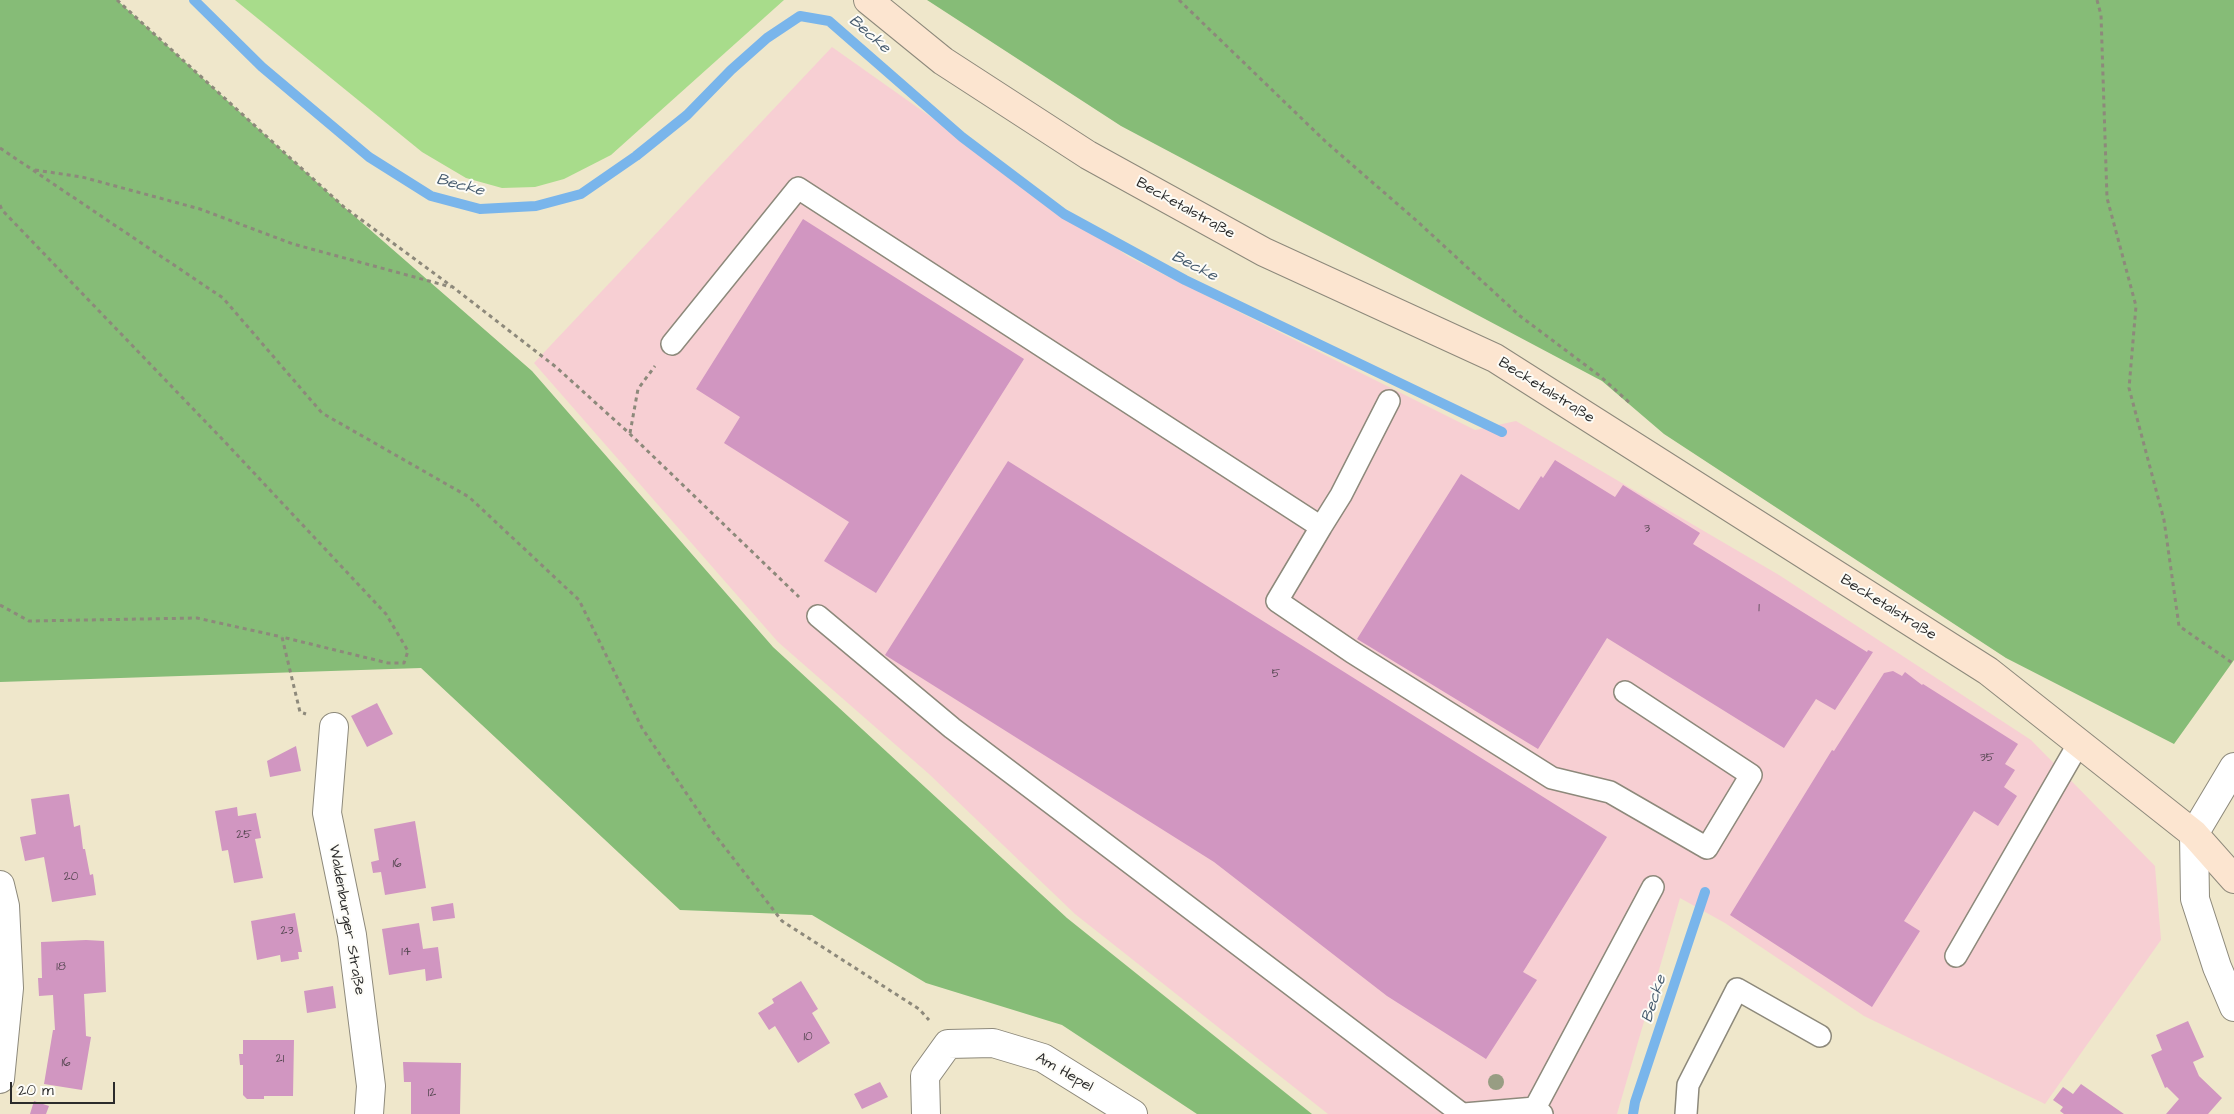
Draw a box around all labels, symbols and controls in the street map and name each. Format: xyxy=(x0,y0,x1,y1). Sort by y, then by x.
water label: Becke xyxy=(844,12,894,58)
water label: Becke xyxy=(434,170,486,202)
street label: Becketalstraße xyxy=(1133,174,1237,244)
water label: Becke xyxy=(1168,247,1220,287)
street label: Becketalstraße xyxy=(1495,354,1597,428)
house number: 3 xyxy=(1644,522,1650,536)
street label: Becketalstraße xyxy=(1837,571,1939,645)
house number: 1 xyxy=(1758,601,1760,615)
house number: 5 xyxy=(1272,667,1280,681)
house number: 35 xyxy=(1980,751,1994,765)
house number: 25 xyxy=(236,828,252,842)
street label: Waldenburger Straße xyxy=(324,843,368,997)
house number: 16 xyxy=(392,857,402,871)
house number: 20 xyxy=(64,870,78,884)
house number: 23 xyxy=(281,924,293,938)
house number: 14 xyxy=(401,945,411,959)
house number: 18 xyxy=(56,960,66,974)
water label: Becke xyxy=(1638,973,1672,1025)
house number: 10 xyxy=(803,1030,813,1044)
street label: Am Hepel xyxy=(1032,1049,1096,1097)
house number: 21 xyxy=(276,1052,284,1066)
house number: 16 xyxy=(61,1056,71,1070)
scale bar xyxy=(12,1072,118,1104)
text: 20 m xyxy=(18,1080,54,1101)
house number: 12 xyxy=(428,1086,436,1100)

